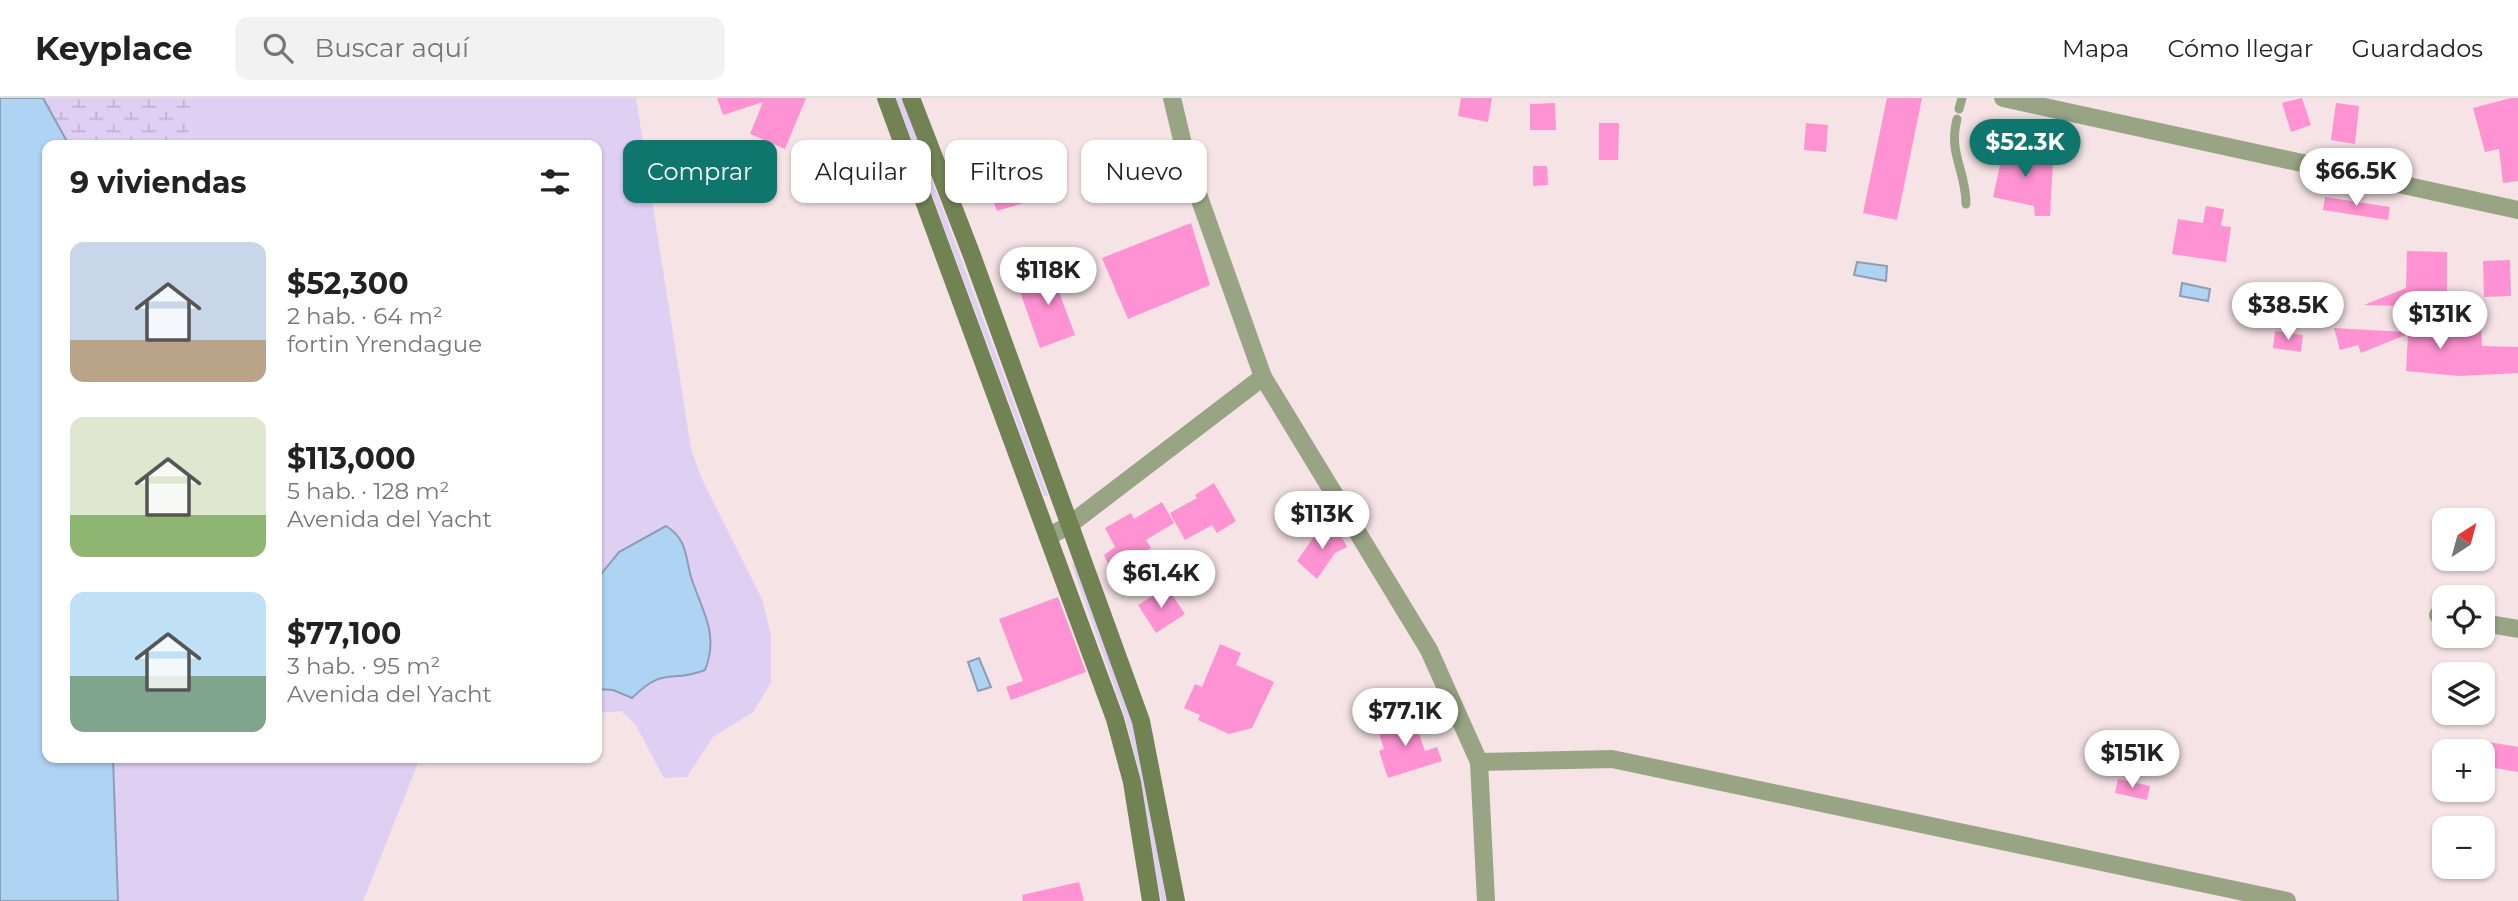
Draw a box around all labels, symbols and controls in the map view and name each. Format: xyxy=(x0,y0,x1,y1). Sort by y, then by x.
search box xyxy=(235,17,725,80)
text: Keyplace xyxy=(35,28,193,68)
icon: search xyxy=(259,29,297,67)
text: Buscar aquí xyxy=(315,32,469,64)
text: Mapa xyxy=(2062,34,2129,63)
text: Cómo llegar xyxy=(2167,34,2313,63)
text: Guardados xyxy=(2351,34,2483,63)
pin: $52.3K xyxy=(1968,120,2082,179)
text: $52.3K xyxy=(1986,128,2064,156)
chip: Comprar xyxy=(623,140,777,203)
chip: Alquilar xyxy=(791,140,931,203)
chip: Filtros xyxy=(945,140,1067,203)
chip: Nuevo xyxy=(1081,140,1207,203)
pin: $66.5K xyxy=(2299,148,2413,208)
text: $66.5K xyxy=(2316,157,2396,185)
icon: filters xyxy=(536,163,574,201)
text: 9 viviendas xyxy=(70,164,247,201)
pin: $118K xyxy=(999,248,1097,307)
text: $118K xyxy=(1016,256,1080,284)
text: $52,300 xyxy=(287,265,409,302)
icon: home xyxy=(126,270,210,354)
pin: $38.5K xyxy=(2231,282,2345,342)
text: $38.5K xyxy=(2248,291,2328,319)
pin: $131K xyxy=(2391,292,2489,351)
text: $131K xyxy=(2408,300,2472,328)
text: 2 hab. · 64 m² xyxy=(287,302,443,330)
text: fortin Yrendague xyxy=(287,330,482,358)
text: $113,000 xyxy=(287,440,416,477)
icon: home xyxy=(126,445,210,529)
text: 5 hab. · 128 m² xyxy=(287,477,450,505)
pin: $113K xyxy=(1273,491,1371,551)
text: $113K xyxy=(1290,500,1354,528)
text: Avenida del Yacht xyxy=(287,505,492,533)
north arrow xyxy=(2432,508,2496,570)
map controls xyxy=(2432,508,2495,879)
pin: $61.4K xyxy=(1104,550,1218,610)
text: $61.4K xyxy=(1122,559,1200,587)
button: locate xyxy=(2432,585,2495,648)
text: $77,100 xyxy=(287,615,401,652)
icon: home xyxy=(126,620,210,704)
text: 3 hab. · 95 m² xyxy=(287,652,440,680)
button: layers xyxy=(2432,662,2495,725)
text: Avenida del Yacht xyxy=(287,680,492,708)
pin: $77.1K xyxy=(1348,688,1462,748)
text: $77.1K xyxy=(1368,697,1442,725)
pin: $151K xyxy=(2083,730,2181,790)
text: $151K xyxy=(2100,739,2164,767)
button: + xyxy=(2432,739,2495,802)
button: − xyxy=(2432,816,2495,879)

